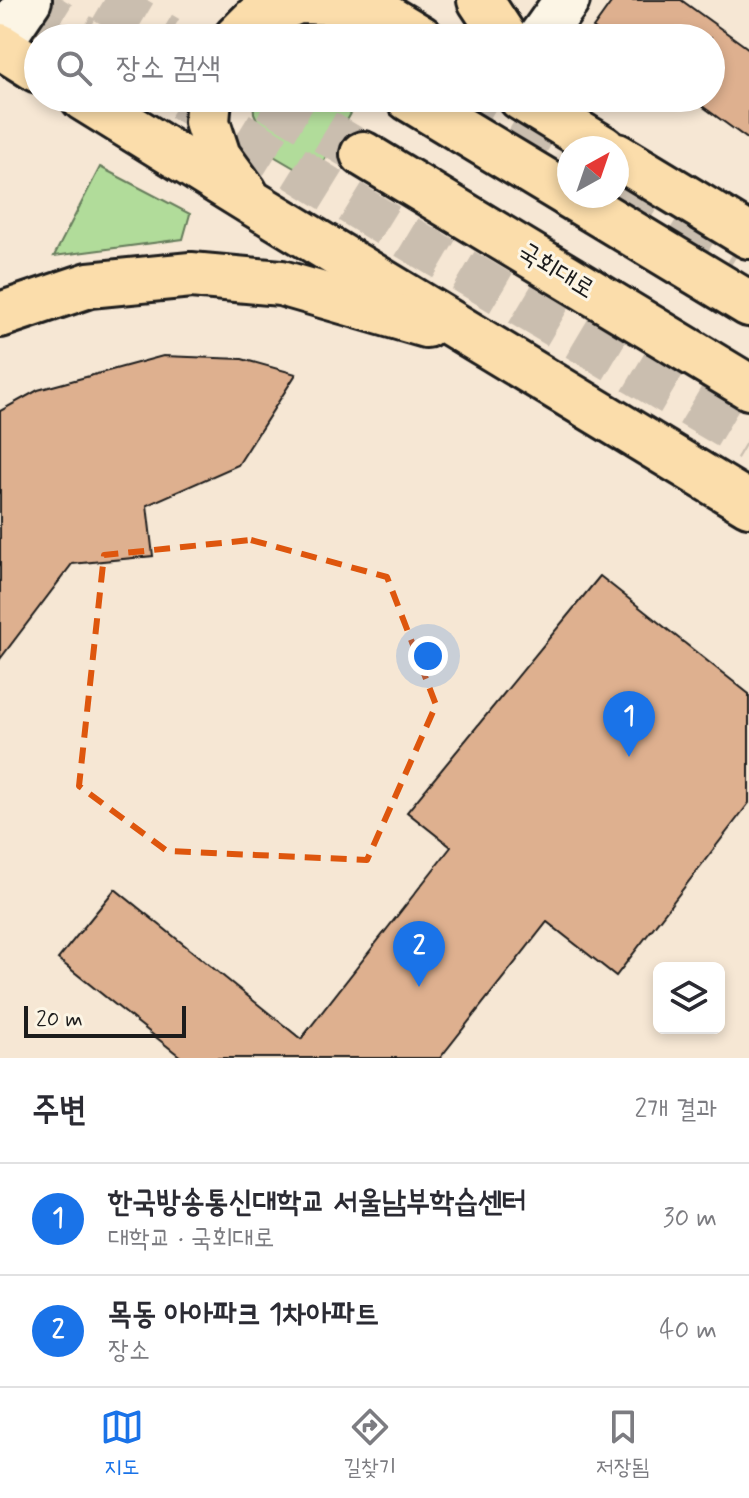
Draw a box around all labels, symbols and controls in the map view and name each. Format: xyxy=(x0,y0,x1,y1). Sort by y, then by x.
search box xyxy=(24,24,725,112)
icon: search xyxy=(52,46,96,90)
text: 장소 검색 xyxy=(116,49,221,88)
north arrow xyxy=(557,136,629,208)
street label: 국회대로 xyxy=(511,235,601,307)
your location xyxy=(408,636,448,676)
pin: 1 xyxy=(603,691,655,757)
pin: 2 xyxy=(393,921,445,987)
map controls xyxy=(653,962,725,1034)
button: layers xyxy=(653,962,725,1034)
scale bar xyxy=(24,1002,186,1038)
text: 20 m xyxy=(36,1006,83,1034)
text: 주변 xyxy=(32,1088,87,1133)
text: 2개 결과 xyxy=(634,1093,717,1127)
text: 한국방송통신대학교 서울남부학습센터 xyxy=(108,1183,527,1222)
text: 1 xyxy=(52,1202,64,1236)
text: 30 m xyxy=(663,1202,717,1236)
text: 대학교 · 국회대로 xyxy=(108,1222,274,1256)
text: 목동 아아파크 1차아파트 xyxy=(108,1295,379,1334)
text: 2 xyxy=(52,1314,64,1348)
text: 40 m xyxy=(659,1314,717,1348)
text: 장소 xyxy=(108,1334,150,1368)
tab: 지도 xyxy=(100,1405,144,1482)
tab: 길찾기 xyxy=(343,1405,397,1482)
tab: 저장됨 xyxy=(596,1405,649,1482)

